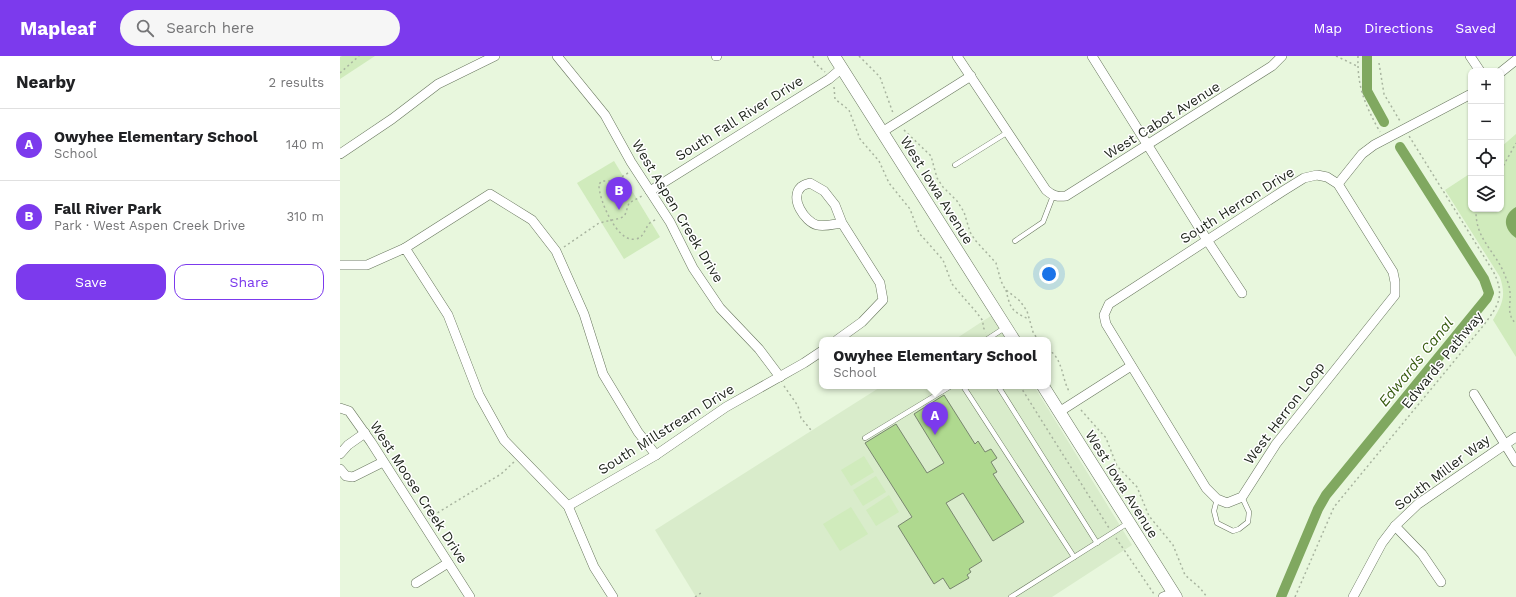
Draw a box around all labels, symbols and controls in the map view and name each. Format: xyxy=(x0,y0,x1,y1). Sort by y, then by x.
search box xyxy=(120,10,400,46)
text: Mapleaf xyxy=(20,17,96,40)
icon: search xyxy=(134,17,156,39)
text: Search here xyxy=(166,19,254,37)
text: Map xyxy=(1314,20,1342,36)
text: Directions xyxy=(1364,20,1433,36)
text: Saved xyxy=(1455,20,1496,36)
map controls xyxy=(1468,68,1504,212)
button: + xyxy=(1468,68,1504,104)
text: Nearby xyxy=(16,72,75,92)
street label: South Fall River Drive xyxy=(672,72,806,164)
text: 2 results xyxy=(269,75,324,90)
street label: West Cabot Avenue xyxy=(1101,78,1223,162)
button: − xyxy=(1468,104,1504,140)
text: Owyhee Elementary School xyxy=(54,128,258,146)
street label: West Iowa Avenue xyxy=(897,133,977,247)
text: A xyxy=(25,137,33,152)
text: 140 m xyxy=(286,137,324,152)
street label: West Aspen Creek Drive xyxy=(629,137,727,285)
button: locate xyxy=(1468,140,1504,176)
text: School xyxy=(54,146,97,161)
street label: South Herron Drive xyxy=(1177,163,1297,247)
button: layers xyxy=(1468,176,1504,212)
pin: B xyxy=(606,177,632,210)
text: Fall River Park xyxy=(54,200,162,218)
text: B xyxy=(25,209,33,224)
text: 310 m xyxy=(286,209,324,224)
text: Park · West Aspen Creek Drive xyxy=(54,218,245,233)
button: Save xyxy=(16,264,166,300)
button: Share xyxy=(174,264,324,300)
your location xyxy=(1039,264,1059,284)
street label: Edwards Pathway xyxy=(1398,308,1487,412)
water label: Edwards Canal xyxy=(1375,314,1458,410)
popup xyxy=(819,337,1051,389)
text: Owyhee Elementary School xyxy=(833,347,1037,365)
street label: West Herron Loop xyxy=(1240,359,1328,467)
text: School xyxy=(833,365,876,380)
street label: South Millstream Drive xyxy=(595,381,737,477)
pin: A xyxy=(922,402,948,435)
street label: West Moose Creek Drive xyxy=(367,418,471,566)
street label: West Iowa Avenue xyxy=(1082,427,1162,541)
street label: South Miller Way xyxy=(1391,431,1493,513)

